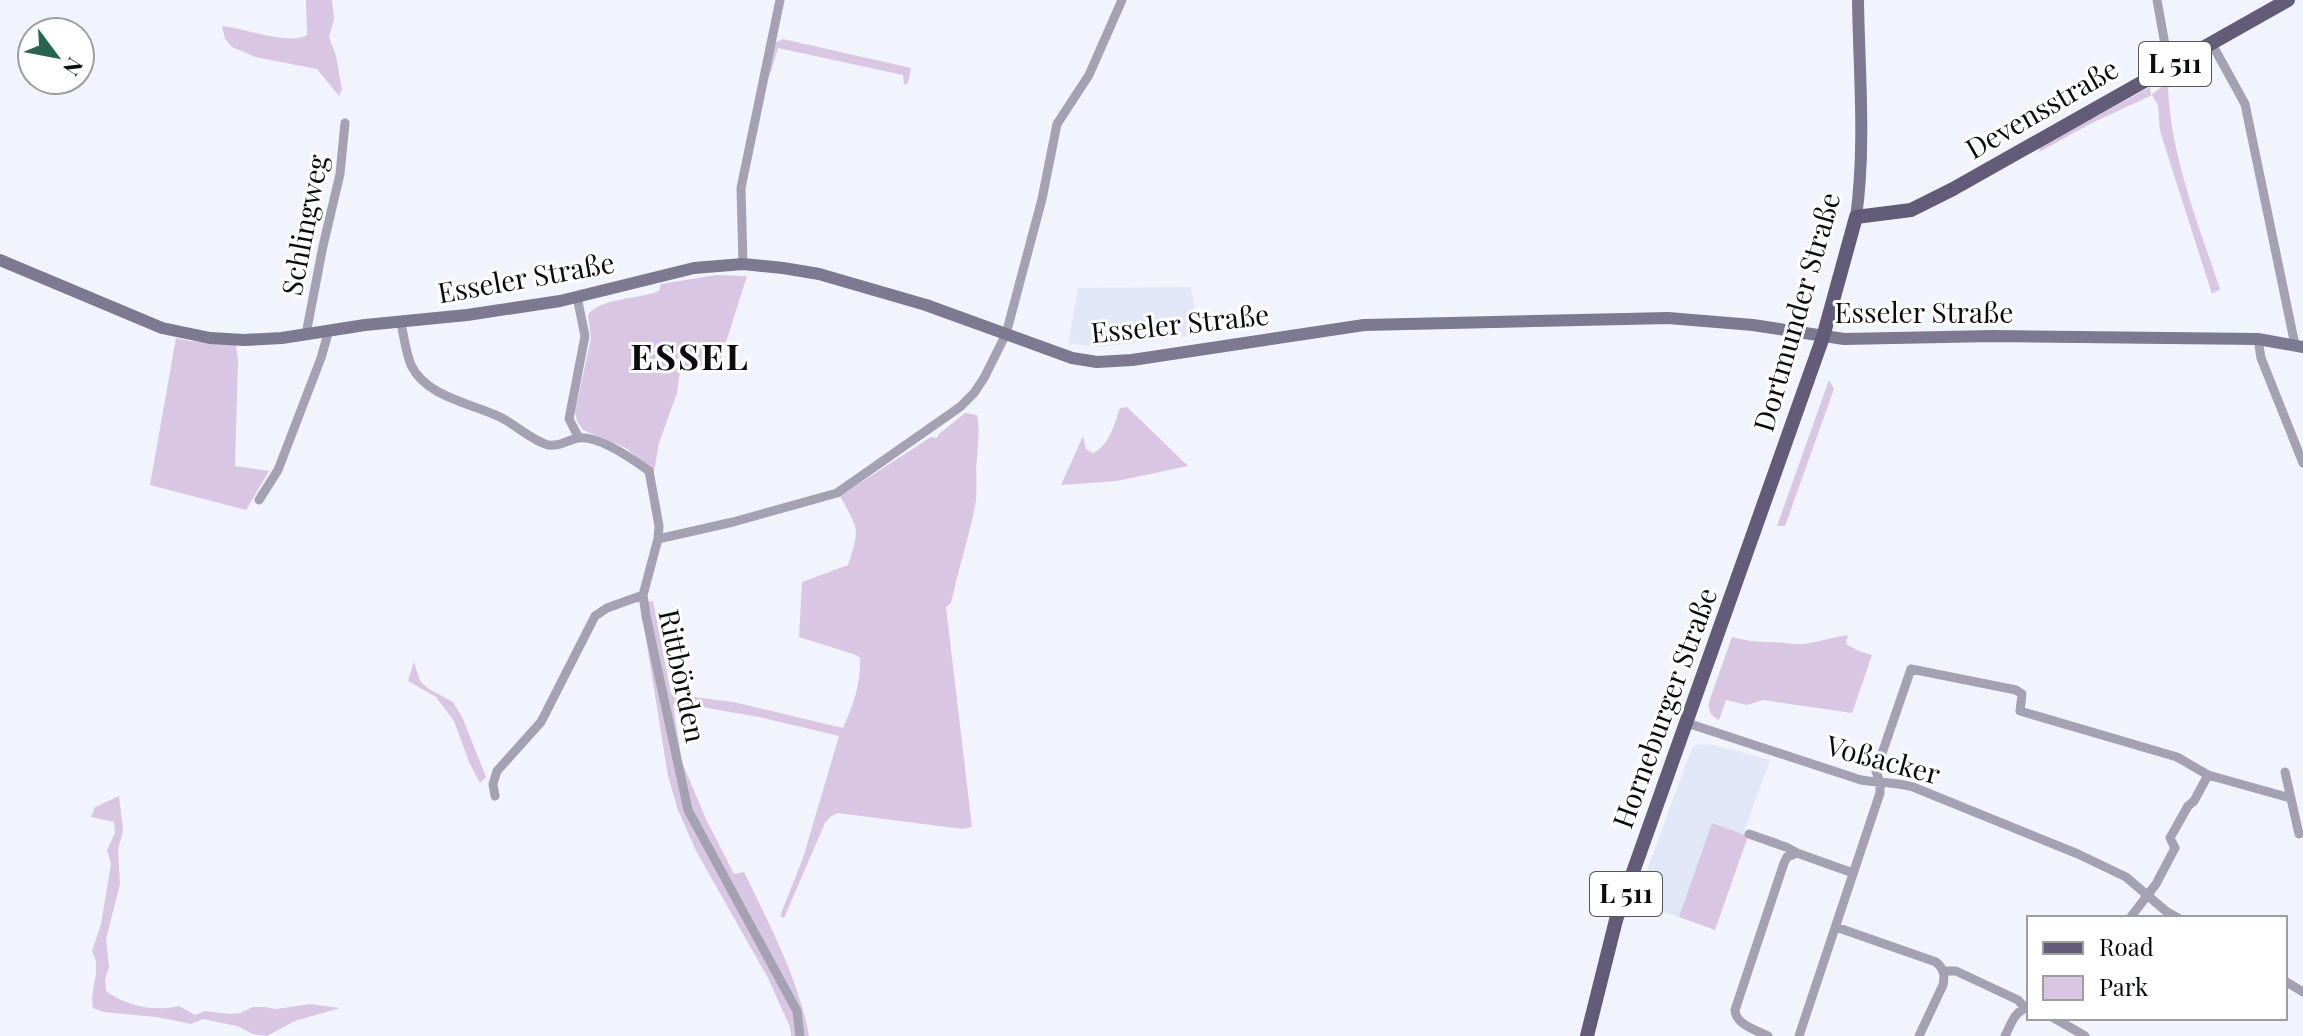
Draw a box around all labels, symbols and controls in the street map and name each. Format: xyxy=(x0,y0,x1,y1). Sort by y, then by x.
north arrow xyxy=(16,16,96,96)
road number: L 511 xyxy=(2139,42,2211,86)
street label: Devensstraße xyxy=(1958,49,2124,166)
text: N xyxy=(57,52,91,82)
street label: Schlingweg xyxy=(272,151,335,298)
street label: Dortmunder Straße xyxy=(1744,188,1847,435)
street label: Esseler Straße xyxy=(434,243,617,310)
street label: Esseler Straße xyxy=(1835,293,2013,330)
street label: Esseler Straße xyxy=(1089,295,1271,350)
district label: ESSEL xyxy=(630,331,750,379)
street label: Horneburger Straße xyxy=(1603,582,1724,833)
street label: Rittbörden xyxy=(651,606,716,746)
street label: Voßacker xyxy=(1821,725,1945,792)
road number: L 511 xyxy=(1590,872,1662,916)
legend xyxy=(2027,916,2287,1020)
text: Road xyxy=(2099,930,2154,962)
text: Park xyxy=(2099,970,2149,1002)

